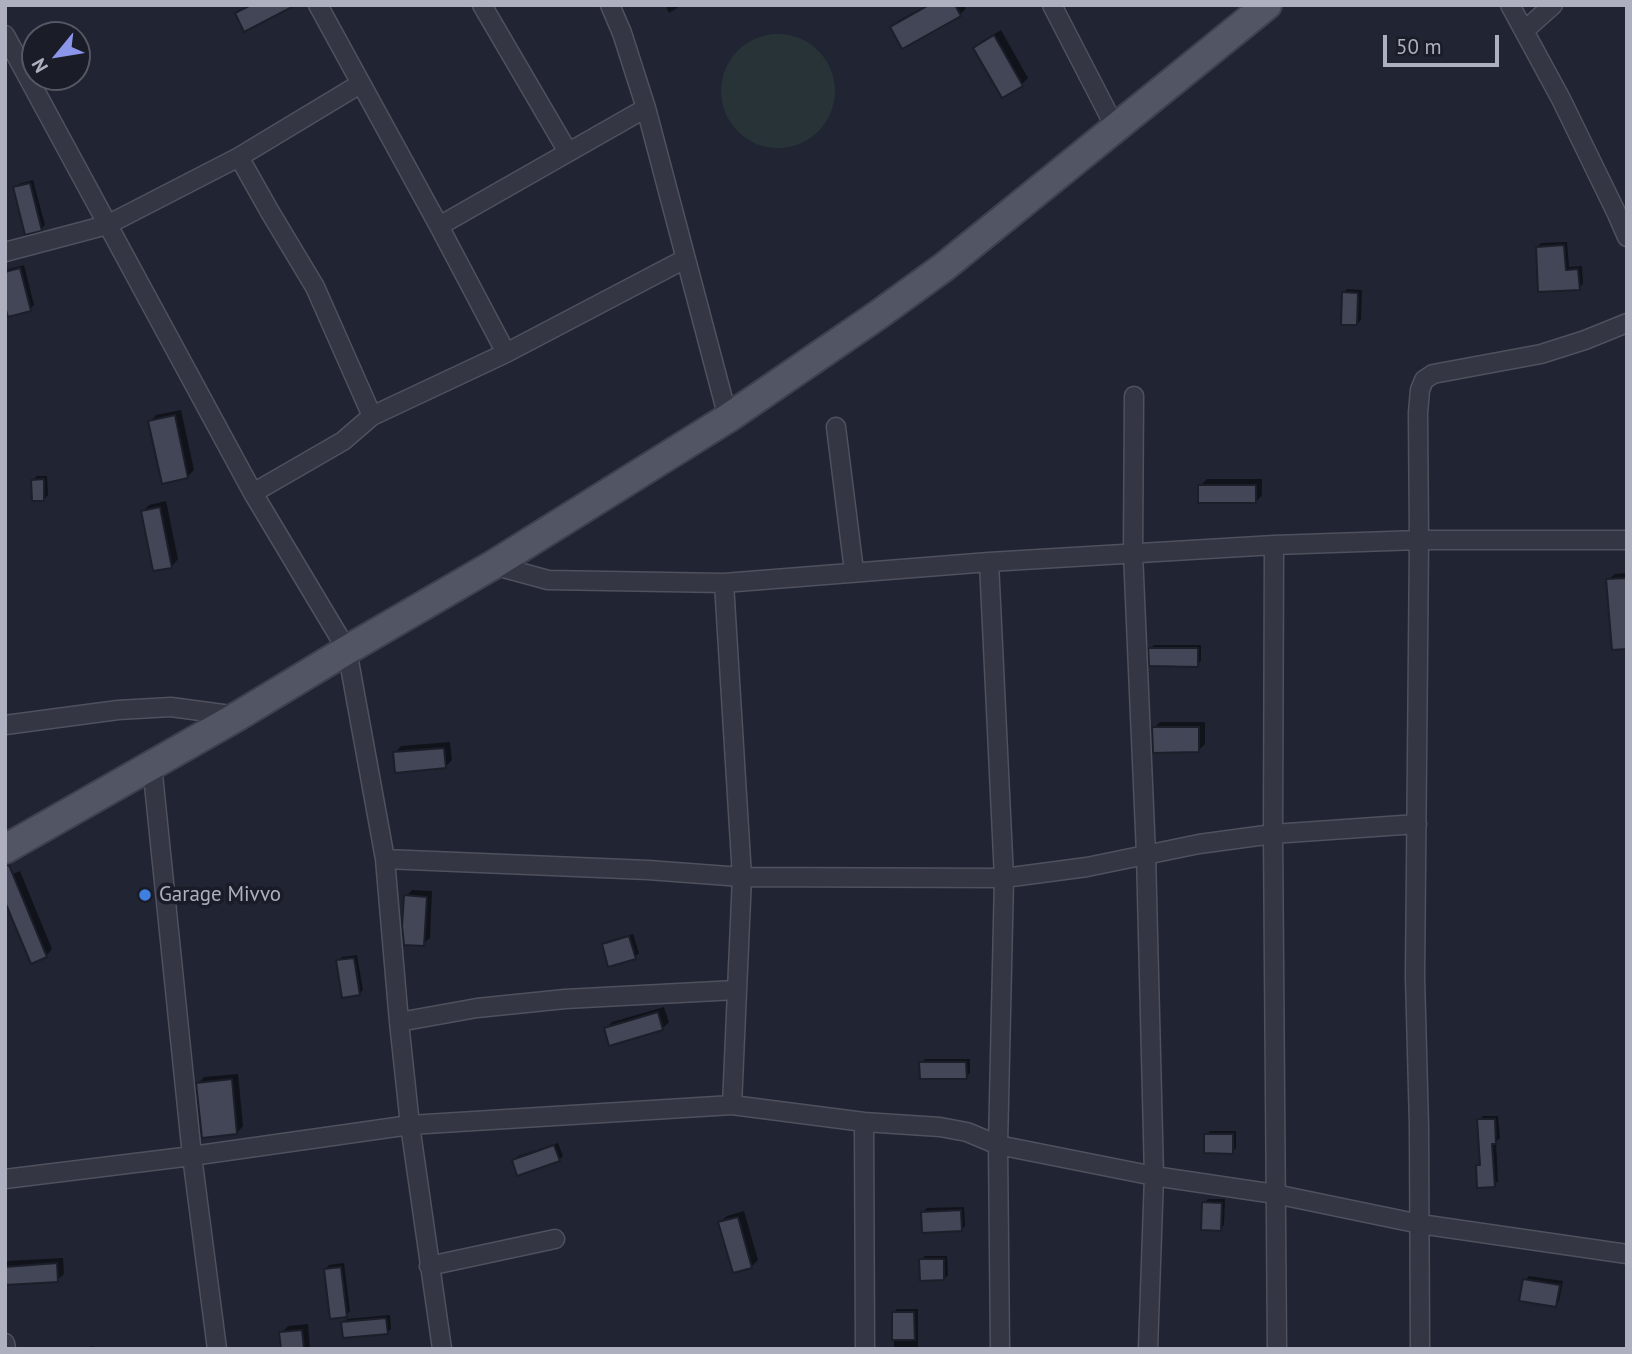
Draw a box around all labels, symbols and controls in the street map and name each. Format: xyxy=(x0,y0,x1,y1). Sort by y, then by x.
north arrow xyxy=(21,21,91,91)
scale bar xyxy=(1387,21,1502,65)
text: 50 m xyxy=(1396,33,1442,60)
text: N xyxy=(26,54,53,77)
place label: Garage Mivvo xyxy=(159,882,281,908)
marker: Garage Mivvo xyxy=(137,887,153,903)

